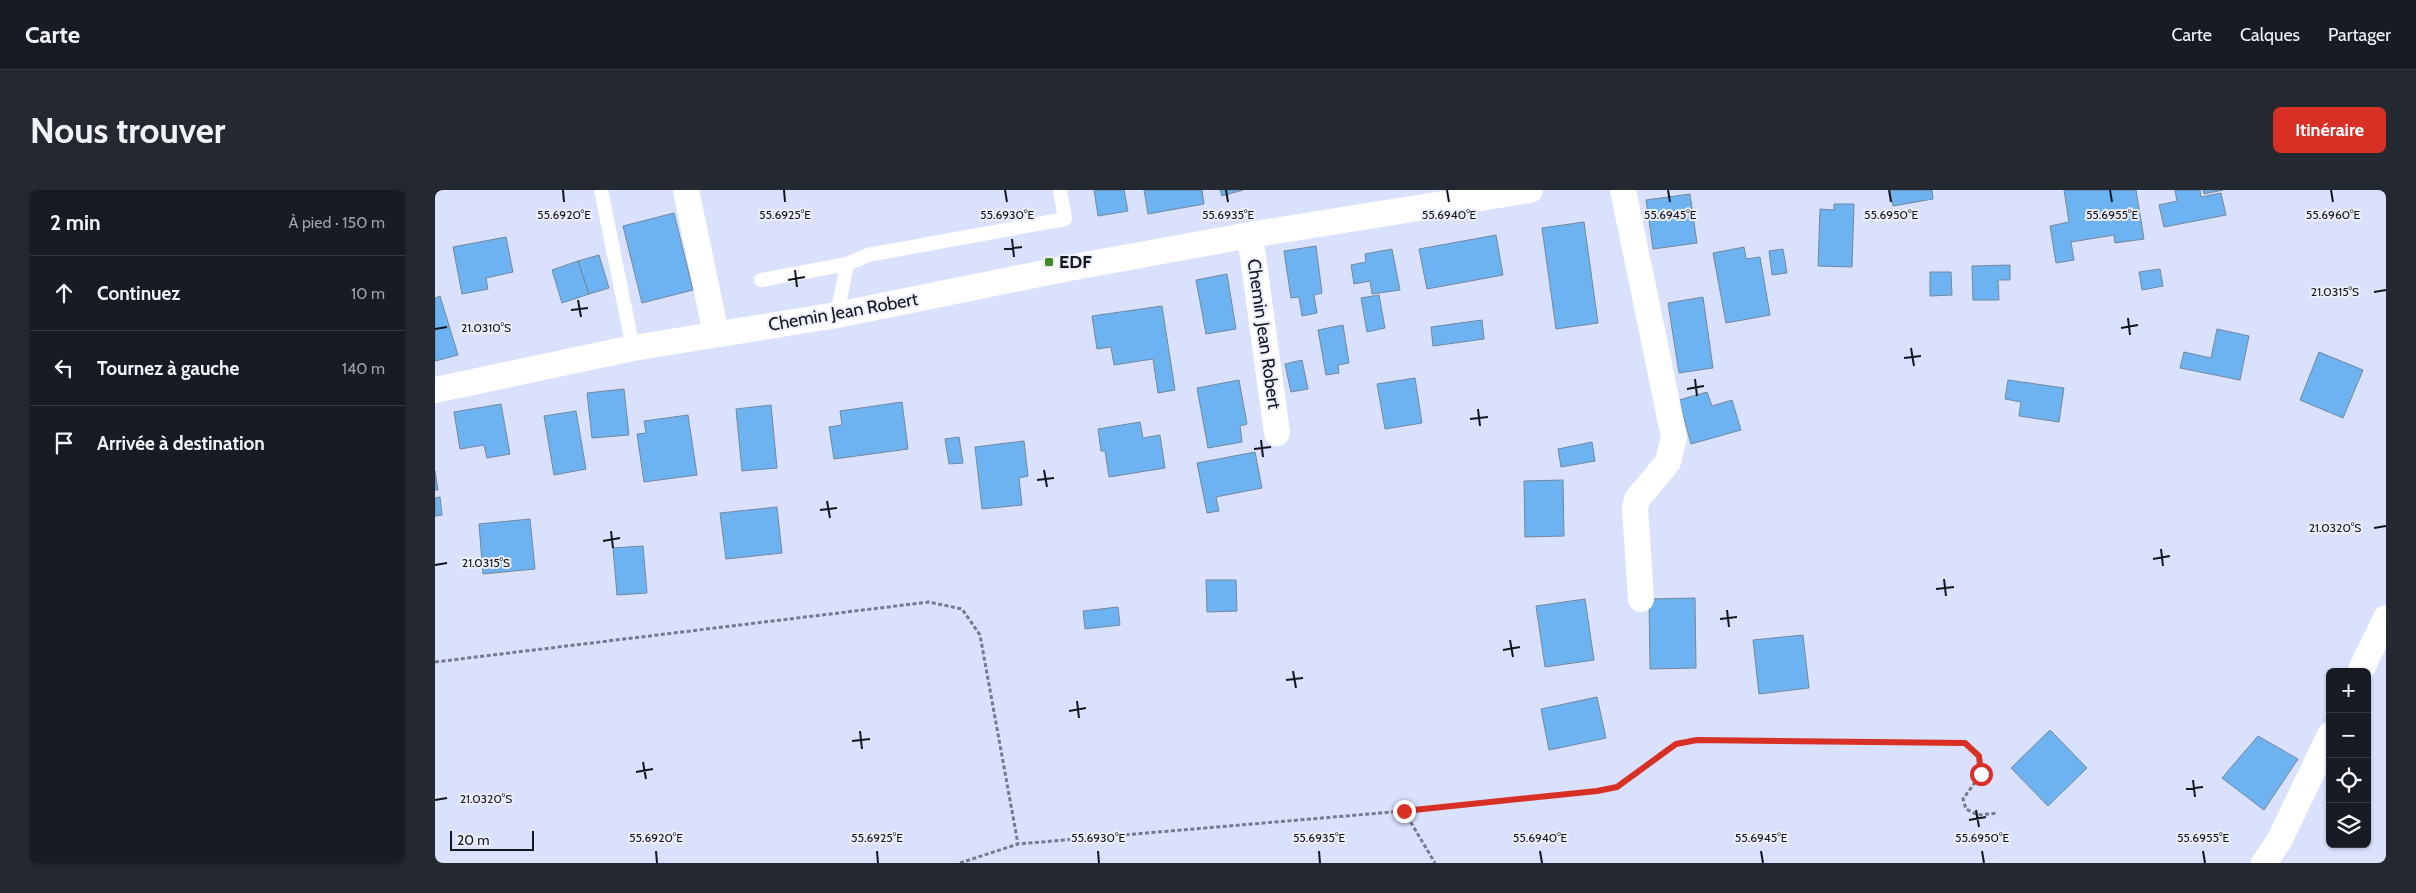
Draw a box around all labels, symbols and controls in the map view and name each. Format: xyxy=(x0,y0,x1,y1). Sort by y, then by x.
text: Carte xyxy=(25,20,80,49)
text: Carte xyxy=(2171,24,2212,46)
text: Calques xyxy=(2240,24,2300,46)
text: Partager xyxy=(2328,24,2391,46)
button: Itinéraire xyxy=(2273,107,2386,153)
text: Nous trouver xyxy=(30,109,225,152)
text: 55.6920°E xyxy=(537,207,591,222)
text: 55.6925°E xyxy=(759,207,811,222)
text: 55.6930°E xyxy=(980,207,1034,222)
text: 55.6935°E xyxy=(1202,207,1254,222)
text: 55.6940°E xyxy=(1422,207,1477,222)
text: 55.6945°E xyxy=(1644,207,1697,222)
text: 55.6950°E xyxy=(1864,207,1918,222)
text: 55.6955°E xyxy=(2086,207,2138,222)
text: 55.6960°E xyxy=(2306,207,2361,222)
text: 2 min xyxy=(50,210,101,235)
text: À pied · 150 m xyxy=(288,213,385,232)
place label: EDF xyxy=(1059,251,1092,273)
marker: EDF xyxy=(1043,256,1055,268)
street label: Chemin Jean Robert xyxy=(1243,257,1285,411)
icon: ahead xyxy=(50,279,78,307)
text: Continuez xyxy=(97,282,180,305)
text: 10 m xyxy=(351,284,385,303)
text: 21.0315°S xyxy=(2311,284,2359,299)
street label: Chemin Jean Robert xyxy=(767,288,919,336)
text: 21.0310°S xyxy=(461,320,511,335)
icon: left xyxy=(50,354,78,382)
text: Tournez à gauche xyxy=(97,357,239,380)
text: 140 m xyxy=(342,359,385,378)
icon: arrive xyxy=(50,429,78,457)
text: Arrivée à destination xyxy=(97,432,265,455)
text: 21.0320°S xyxy=(2309,520,2361,535)
text: 21.0315°S xyxy=(462,555,510,570)
map controls xyxy=(2326,668,2371,848)
button: + xyxy=(2326,668,2371,713)
button: − xyxy=(2326,713,2371,758)
button: locate xyxy=(2326,758,2371,803)
route start xyxy=(1970,763,1993,786)
text: 21.0320°S xyxy=(460,791,512,806)
route end xyxy=(1393,800,1416,823)
button: layers xyxy=(2326,803,2371,848)
scale bar xyxy=(450,828,534,851)
text: 55.6920°E xyxy=(629,830,683,845)
text: 55.6925°E xyxy=(851,830,903,845)
text: 55.6930°E xyxy=(1071,830,1125,845)
text: 55.6935°E xyxy=(1293,830,1345,845)
text: 55.6940°E xyxy=(1513,830,1568,845)
text: 55.6945°E xyxy=(1735,830,1788,845)
text: 55.6950°E xyxy=(1955,830,2009,845)
text: 55.6955°E xyxy=(2177,830,2229,845)
text: 20 m xyxy=(457,831,490,849)

